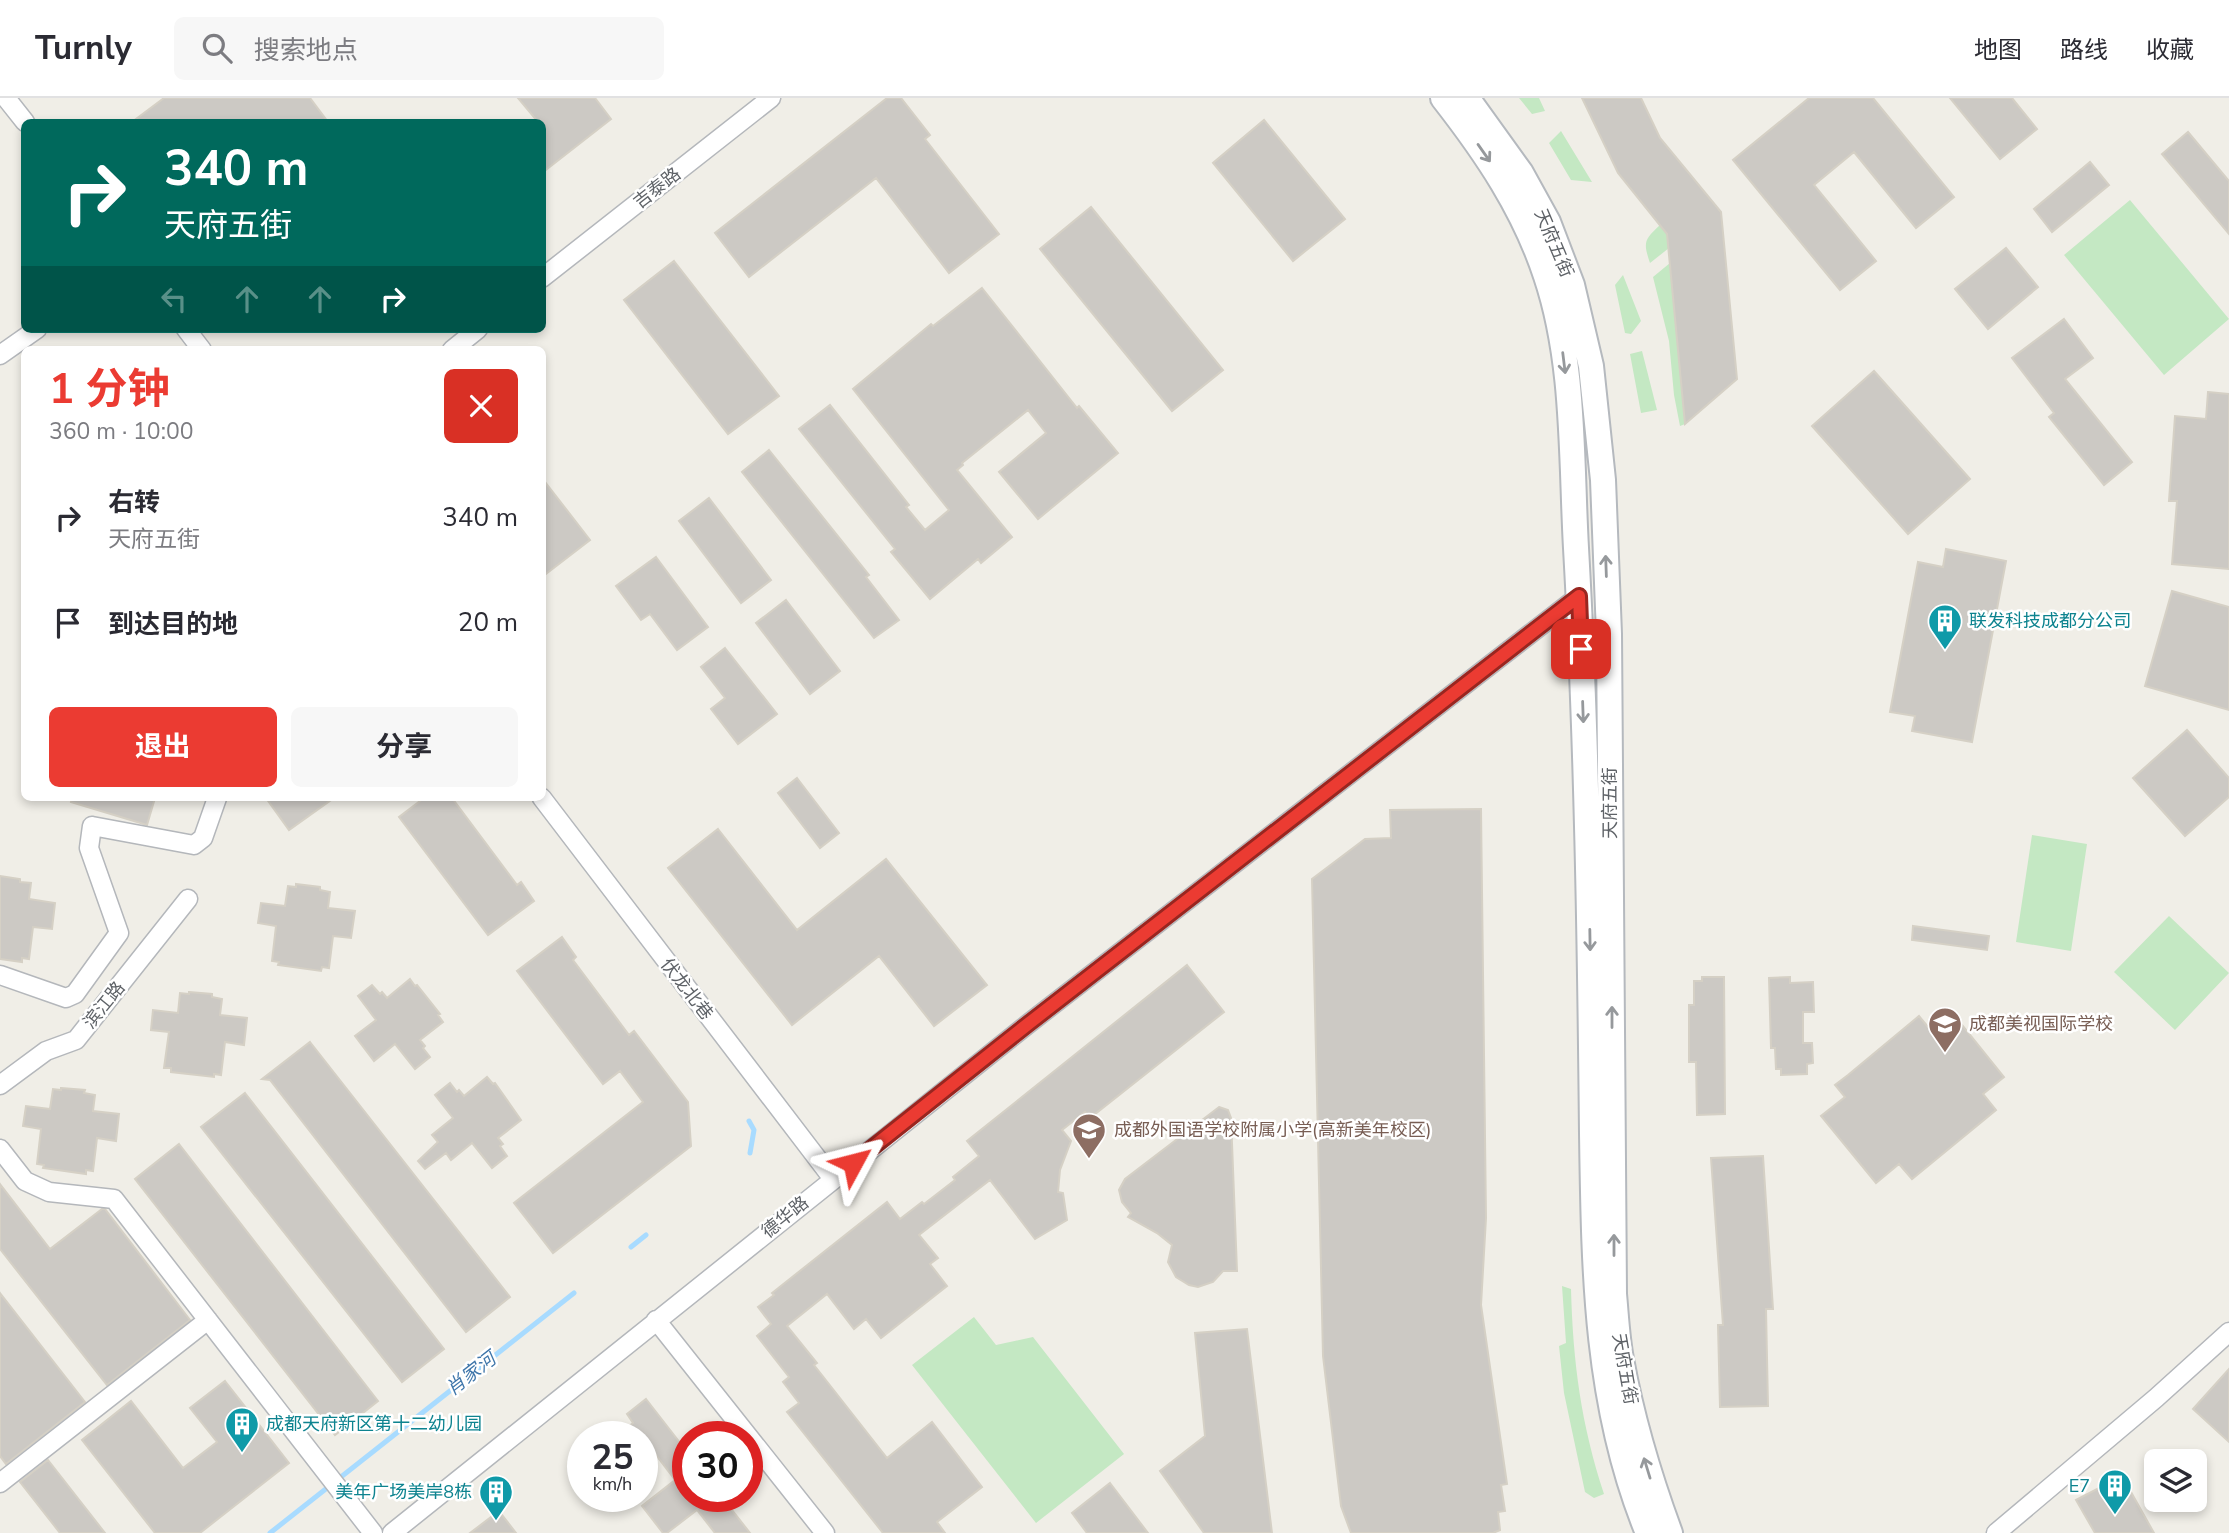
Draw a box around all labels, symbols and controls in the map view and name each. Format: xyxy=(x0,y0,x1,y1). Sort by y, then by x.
search box xyxy=(174,17,664,80)
text: Turnly xyxy=(35,26,132,71)
icon: search xyxy=(198,29,236,67)
text: 搜索地点 xyxy=(254,33,358,68)
text: 地图 xyxy=(1974,34,2022,66)
text: 路线 xyxy=(2060,34,2108,66)
text: 收藏 xyxy=(2146,34,2194,66)
text: 340 m xyxy=(164,135,308,202)
one-way arrow xyxy=(1477,143,1491,162)
icon: right xyxy=(49,147,140,238)
street label: 吉泰路 xyxy=(628,162,686,214)
text: 天府五街 xyxy=(164,204,292,247)
street label: 天府五街 xyxy=(1529,205,1579,281)
icon: left xyxy=(155,280,193,318)
icon: ahead xyxy=(228,280,266,318)
icon: ahead xyxy=(301,280,339,318)
icon: right xyxy=(374,280,412,318)
one-way arrow xyxy=(1557,351,1570,374)
text: 1 分钟 xyxy=(49,361,170,418)
button: close xyxy=(444,369,518,443)
text: 360 m · 10:00 xyxy=(49,416,194,447)
text: 右转 xyxy=(108,485,160,520)
icon: right xyxy=(49,499,87,537)
text: 340 m xyxy=(442,500,518,535)
text: 天府五街 xyxy=(108,524,200,555)
one-way arrow xyxy=(1600,555,1613,578)
building icon: 联发科技成都分公司 xyxy=(1926,602,1964,651)
icon: arrive xyxy=(49,604,87,642)
text: 20 m xyxy=(458,605,518,640)
text: 到达目的地 xyxy=(108,607,238,642)
place label: 联发科技成都分公司 xyxy=(1969,609,2131,633)
pin xyxy=(1551,619,1611,679)
icon: arrive xyxy=(1562,630,1600,668)
one-way arrow xyxy=(1576,701,1590,724)
button: 退出 xyxy=(49,707,277,787)
button: 分享 xyxy=(291,707,518,787)
street label: 天府五街 xyxy=(1598,767,1622,839)
one-way arrow xyxy=(1583,928,1597,951)
street label: 伏龙北巷 xyxy=(655,953,719,1025)
street label: 滨江路 xyxy=(78,976,130,1034)
school or university icon: 成都美视国际学校 xyxy=(1926,1005,1964,1054)
one-way arrow xyxy=(1605,1006,1619,1029)
place label: 成都美视国际学校 xyxy=(1969,1012,2113,1036)
school or university icon: 成都外国语学校附属小学(高新美年校区) xyxy=(1070,1111,1108,1160)
place label: 成都外国语学校附属小学(高新美年校区) xyxy=(1114,1118,1431,1142)
position arrow xyxy=(816,1126,890,1200)
street label: 德华路 xyxy=(756,1191,814,1243)
one-way arrow xyxy=(1607,1233,1621,1256)
street label: 天府五街 xyxy=(1607,1331,1643,1407)
water label: 肖家河 xyxy=(441,1344,505,1402)
building icon: 成都天府新区第十二幼儿园 xyxy=(223,1405,261,1454)
place label: 成都天府新区第十二幼儿园 xyxy=(266,1412,482,1436)
speed limit sign: 30 xyxy=(672,1421,763,1512)
text: 25 xyxy=(591,1434,634,1481)
map controls xyxy=(2144,1449,2207,1512)
button: layers xyxy=(2144,1449,2207,1512)
one-way arrow xyxy=(1640,1458,1653,1480)
building icon: E7 xyxy=(2096,1467,2134,1516)
text: km/h xyxy=(593,1472,632,1496)
building icon: 美年广场美岸8栋 xyxy=(477,1473,515,1522)
place label: E7 xyxy=(2069,1474,2090,1498)
place label: 美年广场美岸8栋 xyxy=(335,1480,472,1504)

